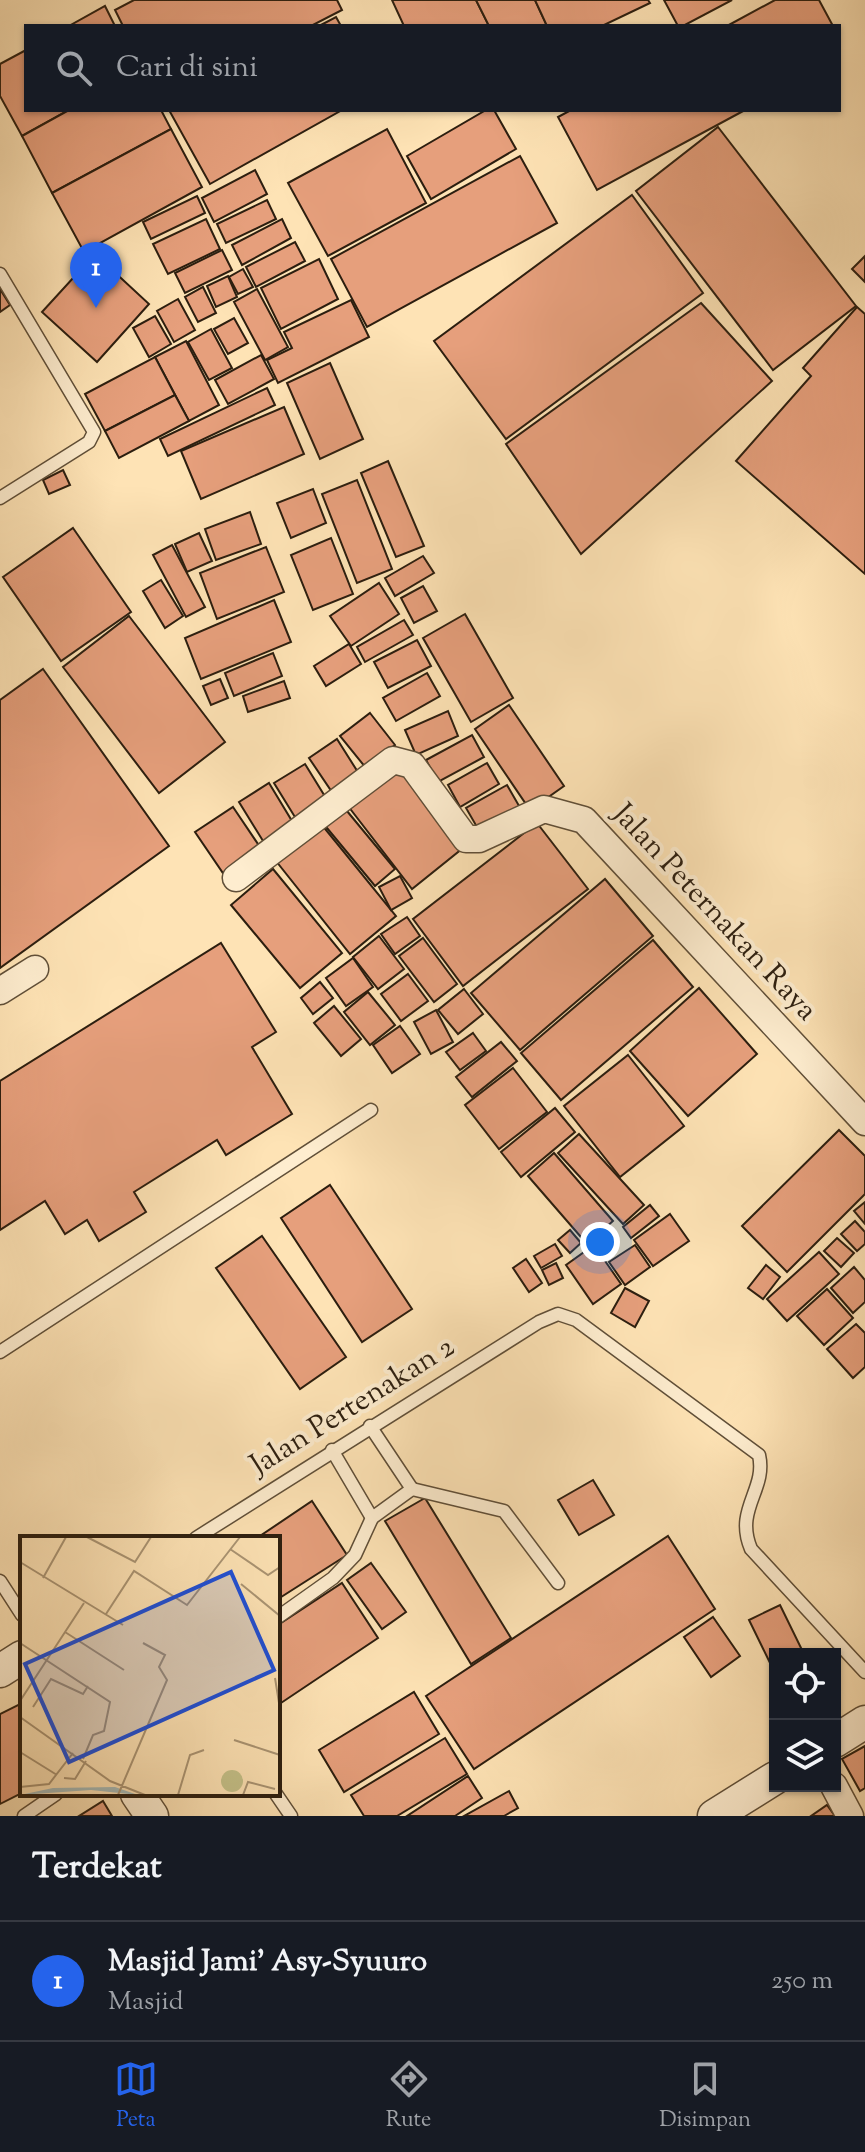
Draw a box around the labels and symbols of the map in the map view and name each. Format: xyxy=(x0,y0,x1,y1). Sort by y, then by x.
pin: 1 xyxy=(70,242,122,308)
street label: Jalan Peternakan Raya xyxy=(600,793,826,1031)
your location xyxy=(580,1222,620,1262)
street label: Jalan Pertenakan 2 xyxy=(241,1327,464,1488)
inset map xyxy=(20,1536,280,1796)

